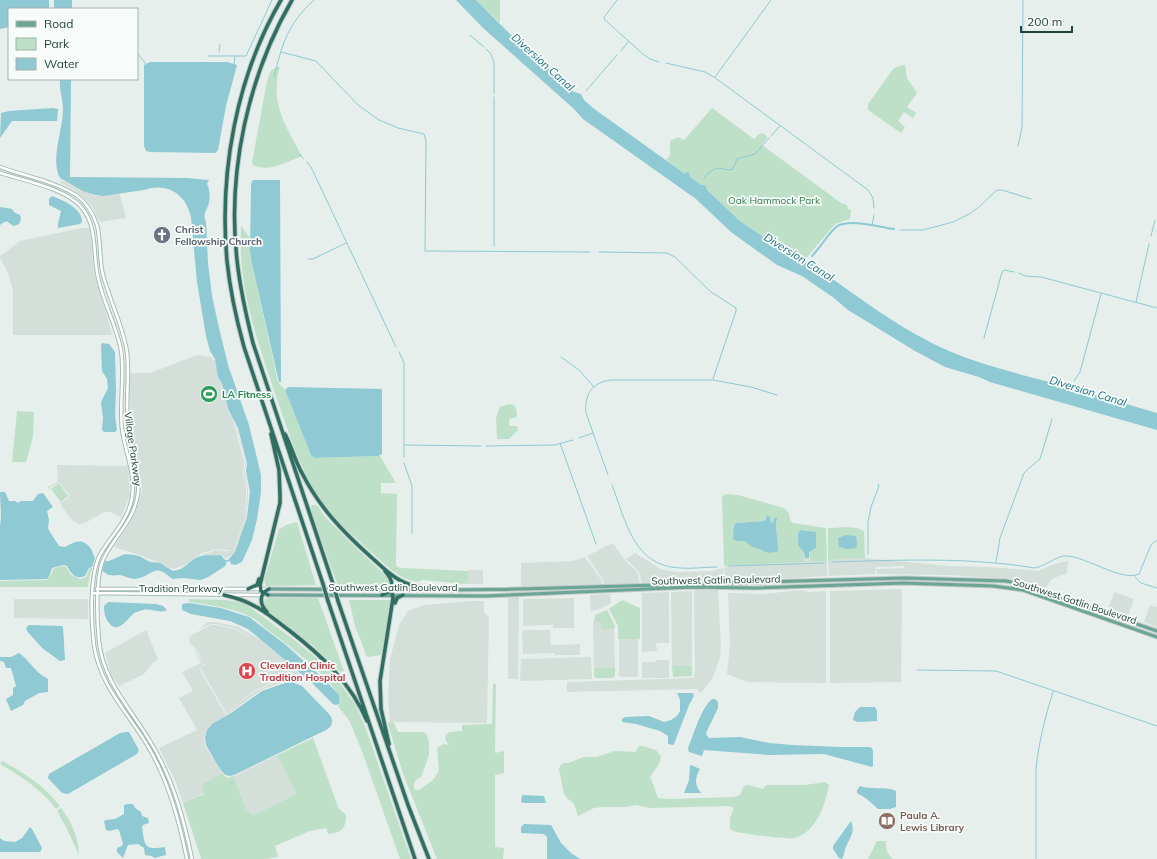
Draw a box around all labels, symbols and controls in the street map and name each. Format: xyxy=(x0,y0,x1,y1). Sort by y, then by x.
legend xyxy=(8,8,138,80)
scale bar xyxy=(1021,8,1072,34)
text: 200 m xyxy=(1027,14,1062,29)
text: Road xyxy=(44,16,73,31)
water label: Diversion Canal xyxy=(509,30,578,94)
text: Park xyxy=(44,36,70,51)
text: Water xyxy=(44,56,80,71)
park label: Oak Hammock Park xyxy=(728,194,821,207)
place label: Christ Fellowship Church xyxy=(175,223,262,248)
church icon: Christ Fellowship Church xyxy=(152,225,172,245)
water label: Diversion Canal xyxy=(761,230,837,284)
water label: Diversion Canal xyxy=(1048,373,1129,409)
sports icon: LA Fitness xyxy=(199,384,219,404)
place label: LA Fitness xyxy=(222,388,271,401)
street label: Village Parkway xyxy=(121,411,145,488)
street label: Southwest Gatlin Boulevard xyxy=(651,572,781,588)
street label: Southwest Gatlin Boulevard xyxy=(1012,575,1138,627)
street label: Southwest Gatlin Boulevard xyxy=(329,581,457,594)
street label: Tradition Parkway xyxy=(139,582,224,595)
place label: Cleveland Clinic Tradition Hospital xyxy=(260,659,345,684)
hospital icon: Cleveland Clinic Tradition Hospital xyxy=(237,661,257,681)
place label: Paula A. Lewis Library xyxy=(900,809,965,834)
library icon: Paula A. Lewis Library xyxy=(877,811,897,831)

